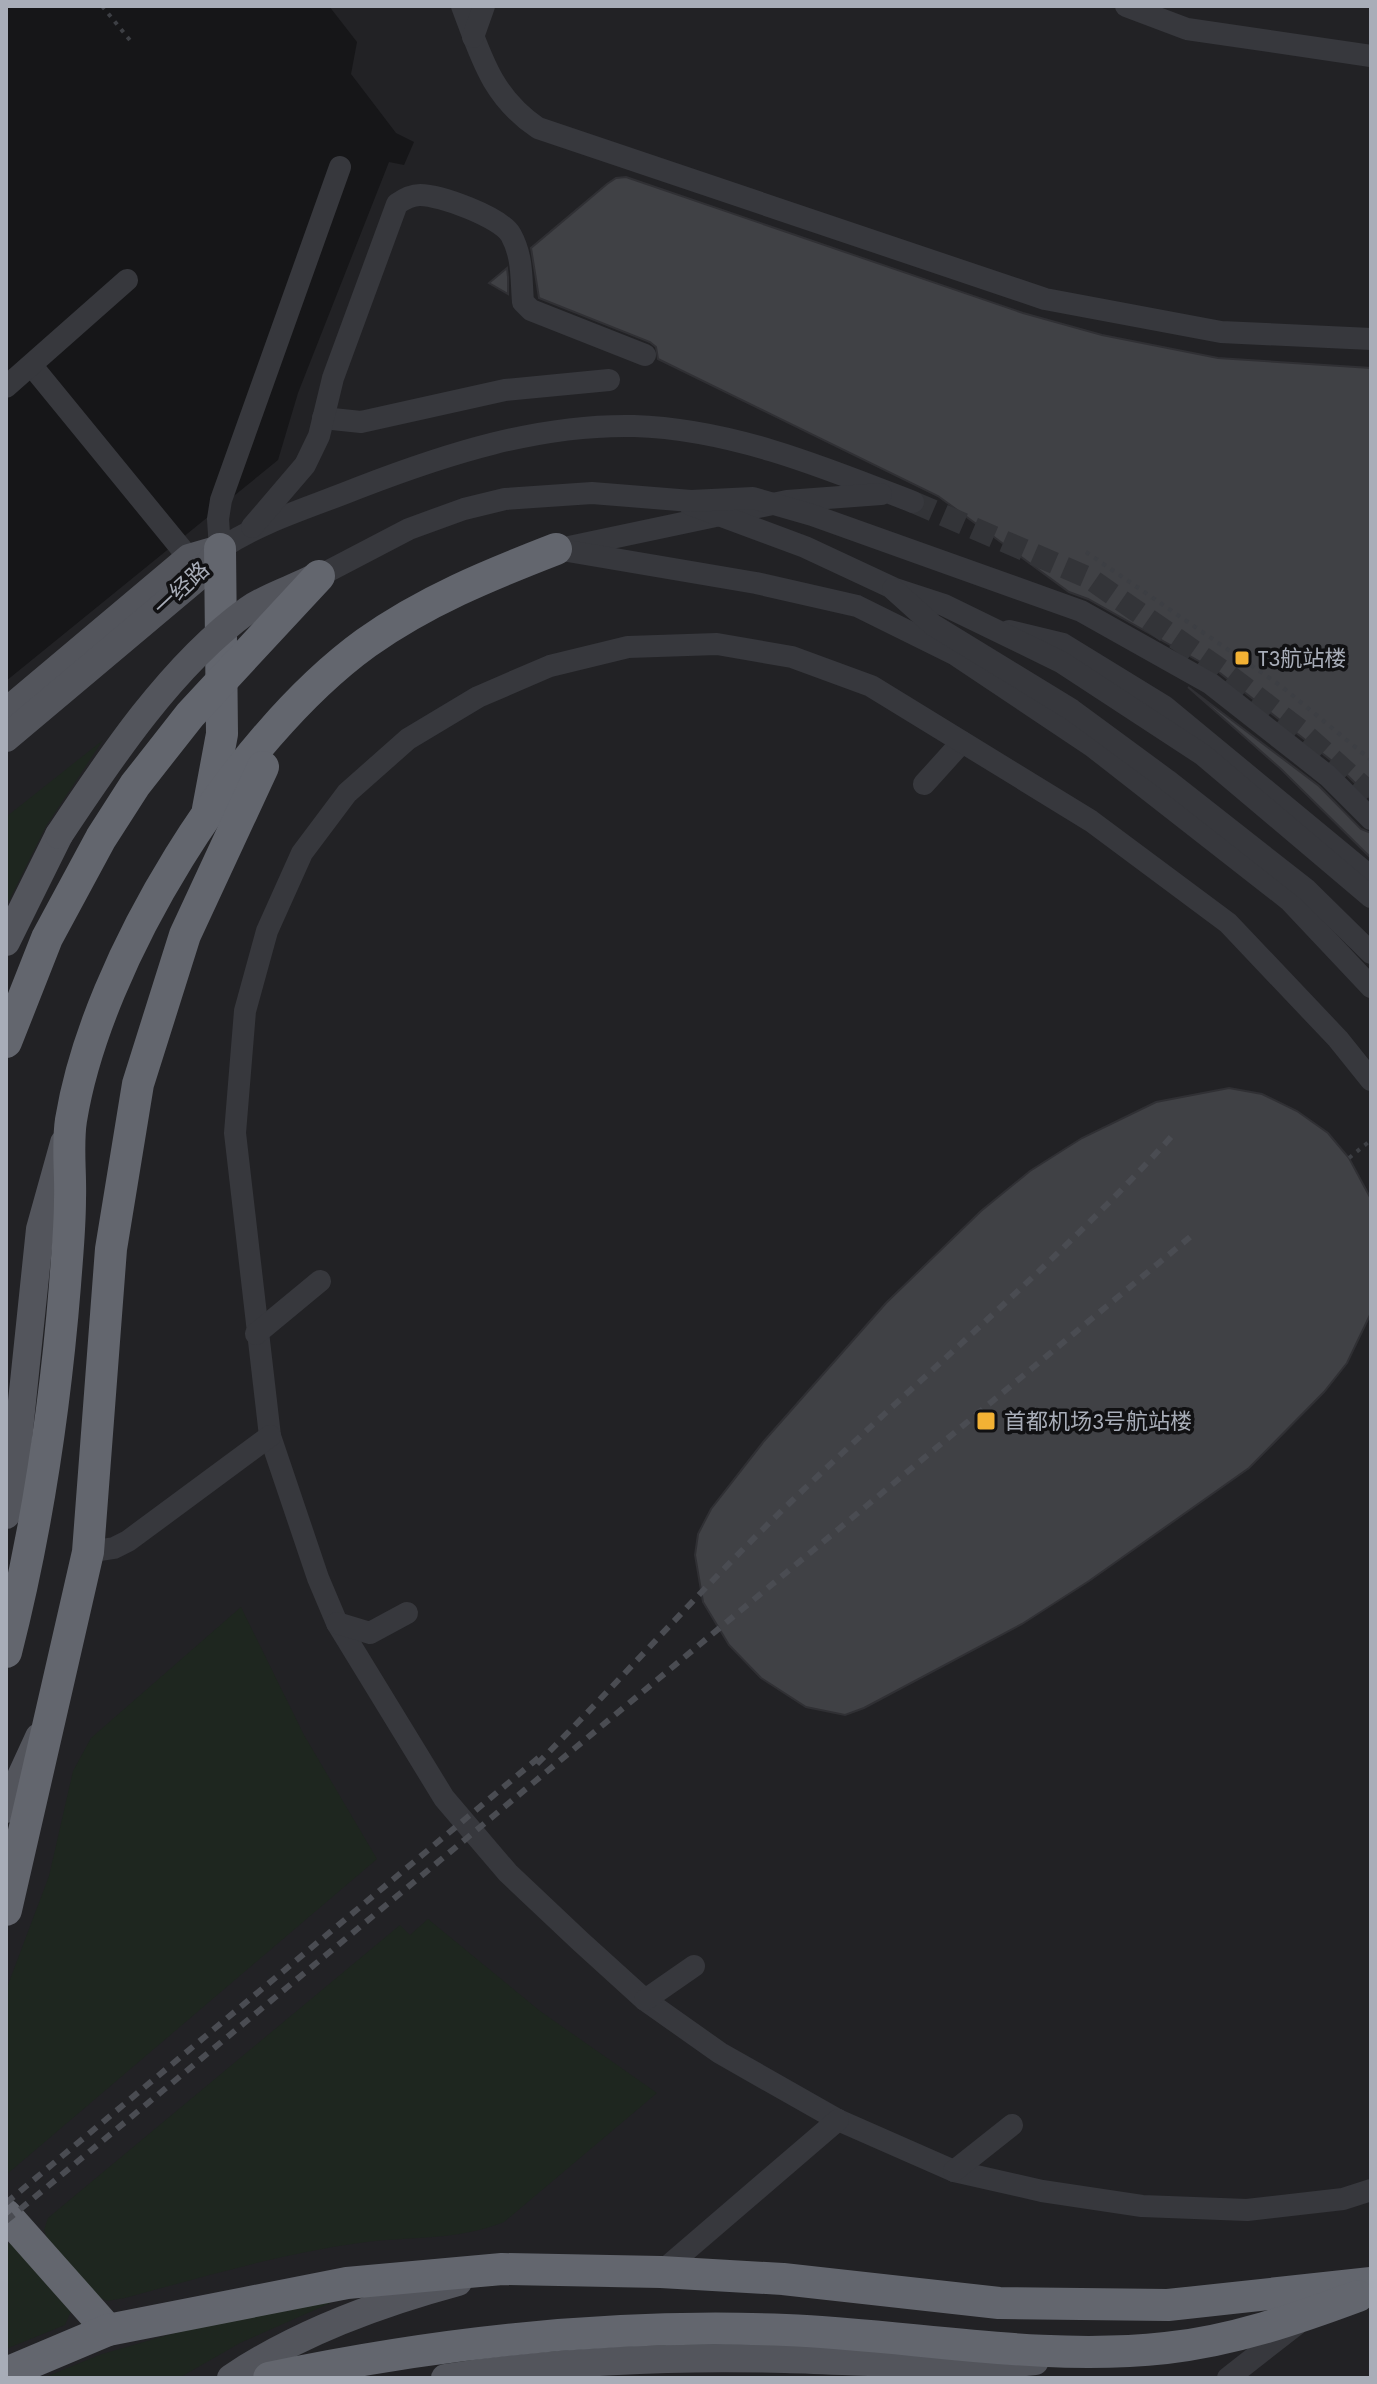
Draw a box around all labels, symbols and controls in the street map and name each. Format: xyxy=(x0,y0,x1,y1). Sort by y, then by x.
street label: 一经路 xyxy=(146,554,216,622)
place label: T3航站楼 xyxy=(1258,642,1346,674)
marker: T3航站楼 xyxy=(1233,649,1251,667)
place label: 首都机场3号航站楼 xyxy=(1004,1405,1192,1437)
marker: 首都机场3号航站楼 xyxy=(975,1410,997,1432)

